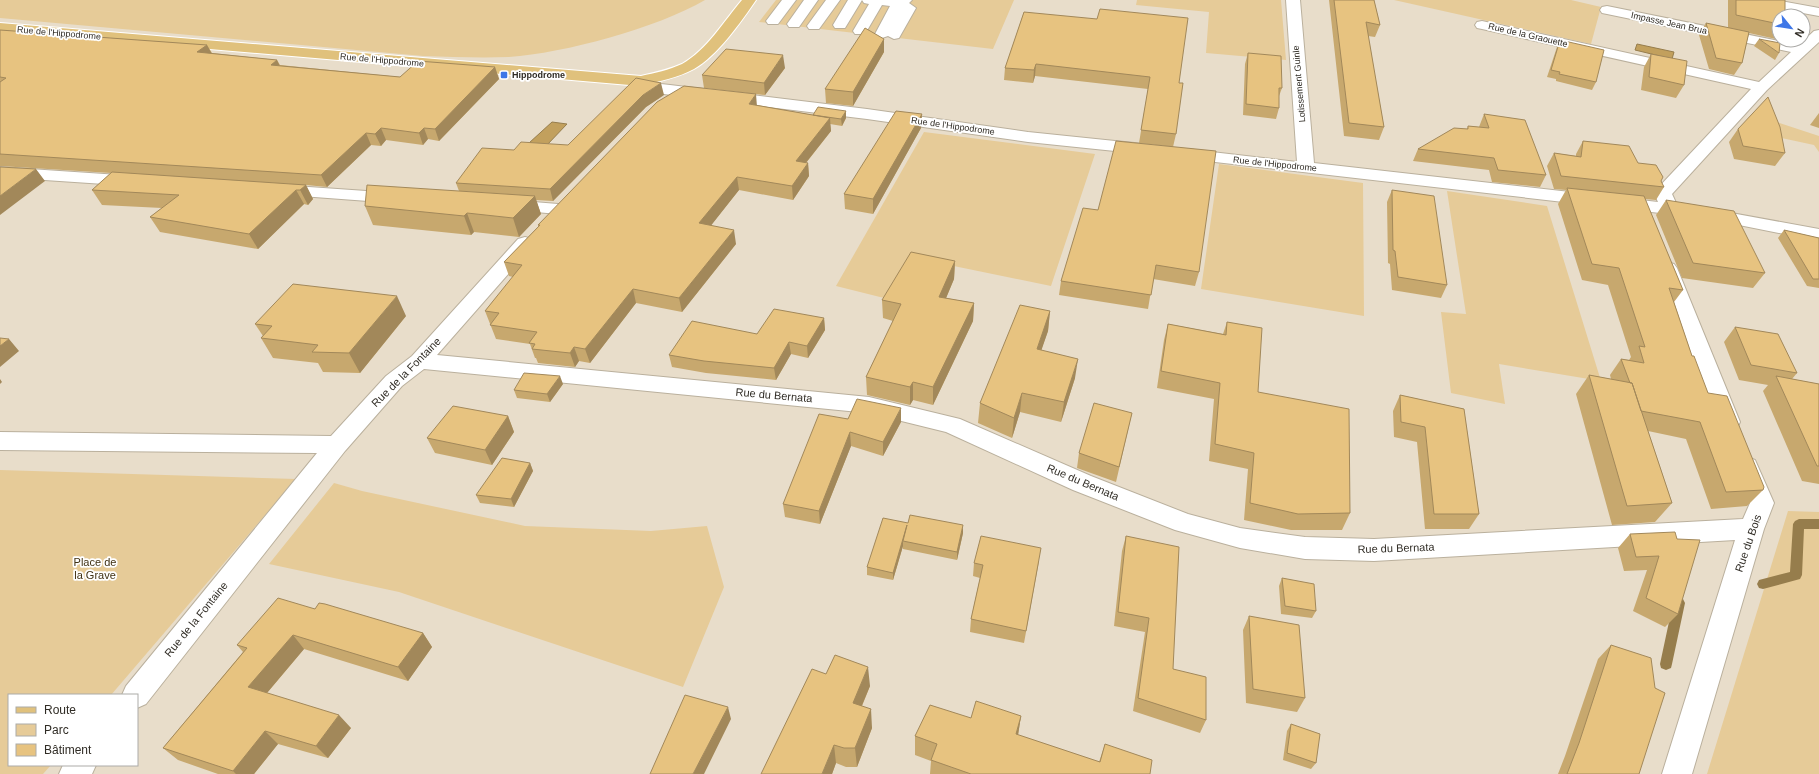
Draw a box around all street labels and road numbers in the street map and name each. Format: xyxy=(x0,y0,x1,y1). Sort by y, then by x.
street label: Impasse Jean Brua xyxy=(1630,10,1708,36)
street label: Rue de la Graouette xyxy=(1487,21,1569,49)
street label: Rue de l'Hippodrome xyxy=(17,24,101,42)
street label: Lotissement Guinle xyxy=(1291,45,1307,123)
street label: Rue de l'Hippodrome xyxy=(340,51,424,69)
street label: Rue de l'Hippodrome xyxy=(911,115,995,137)
street label: Rue de l'Hippodrome xyxy=(1233,155,1317,173)
street label: Rue de la Fontaine xyxy=(369,335,443,409)
street label: Rue du Bernata xyxy=(735,386,814,404)
street label: Rue du Bernata xyxy=(1045,461,1122,503)
street label: Rue du Bois xyxy=(1733,512,1764,573)
street label: Rue du Bernata xyxy=(1357,541,1436,555)
street label: Rue de la Fontaine xyxy=(162,579,230,659)

